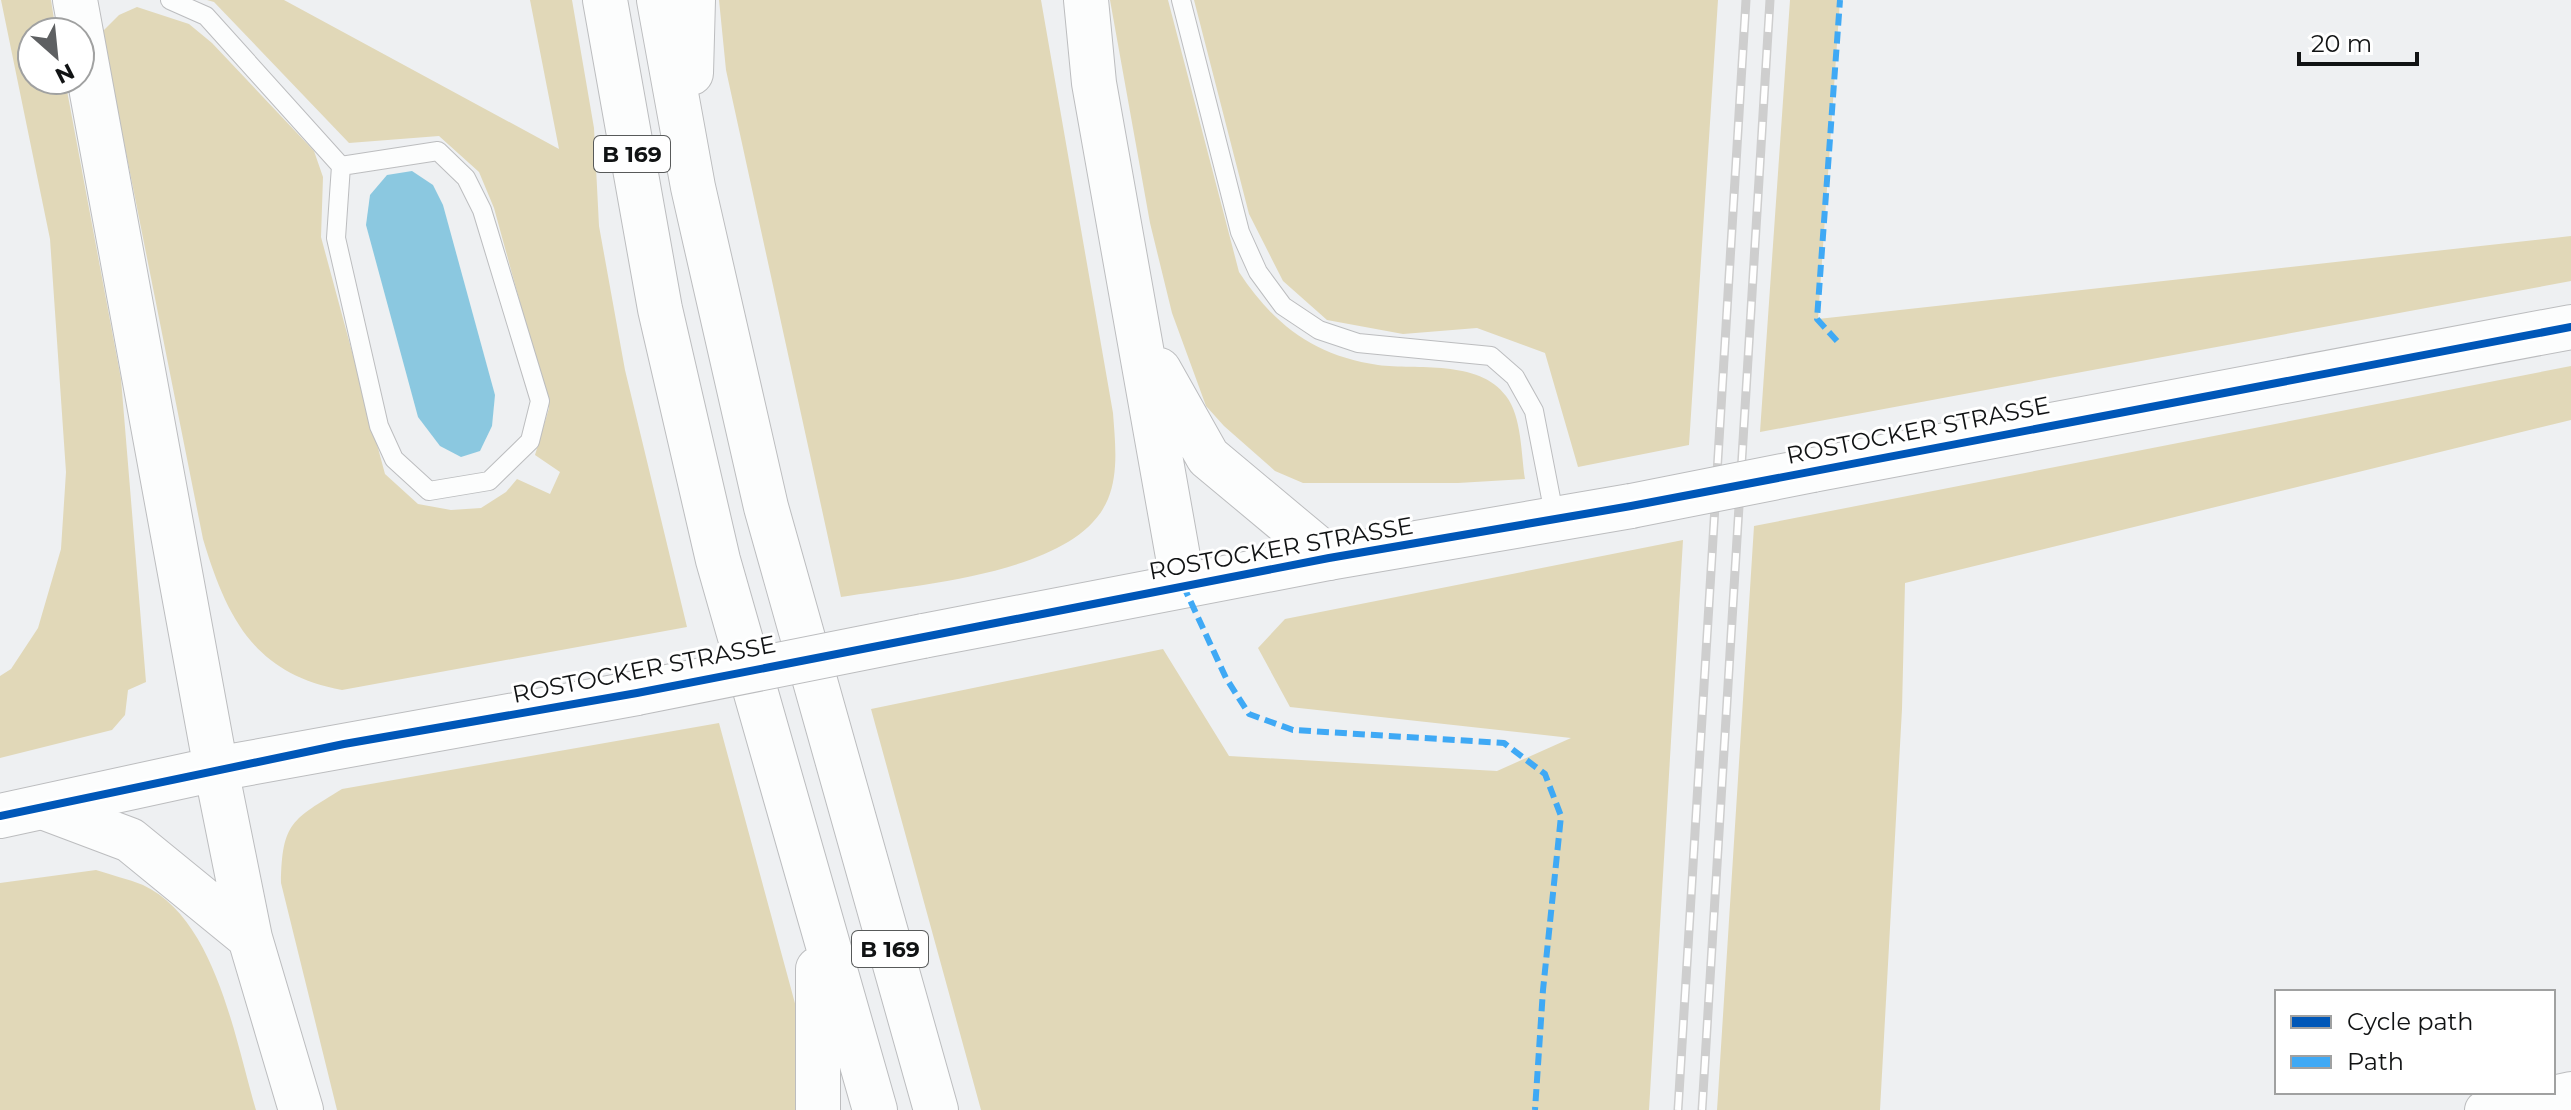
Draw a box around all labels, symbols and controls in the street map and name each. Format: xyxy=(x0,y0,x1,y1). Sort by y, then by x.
north arrow xyxy=(16,16,96,96)
scale bar xyxy=(2299,16,2417,66)
text: 20 m xyxy=(2311,29,2372,58)
text: N xyxy=(51,57,79,89)
road number: B 169 xyxy=(594,136,670,172)
street label: ROSTOCKER STRASSE xyxy=(1784,390,2052,470)
street label: ROSTOCKER STRASSE xyxy=(1147,510,1415,586)
street label: ROSTOCKER STRASSE xyxy=(510,629,778,709)
road number: B 169 xyxy=(852,931,928,967)
legend xyxy=(2275,990,2555,1094)
text: Cycle path xyxy=(2347,1007,2474,1036)
text: Path xyxy=(2347,1047,2404,1076)

